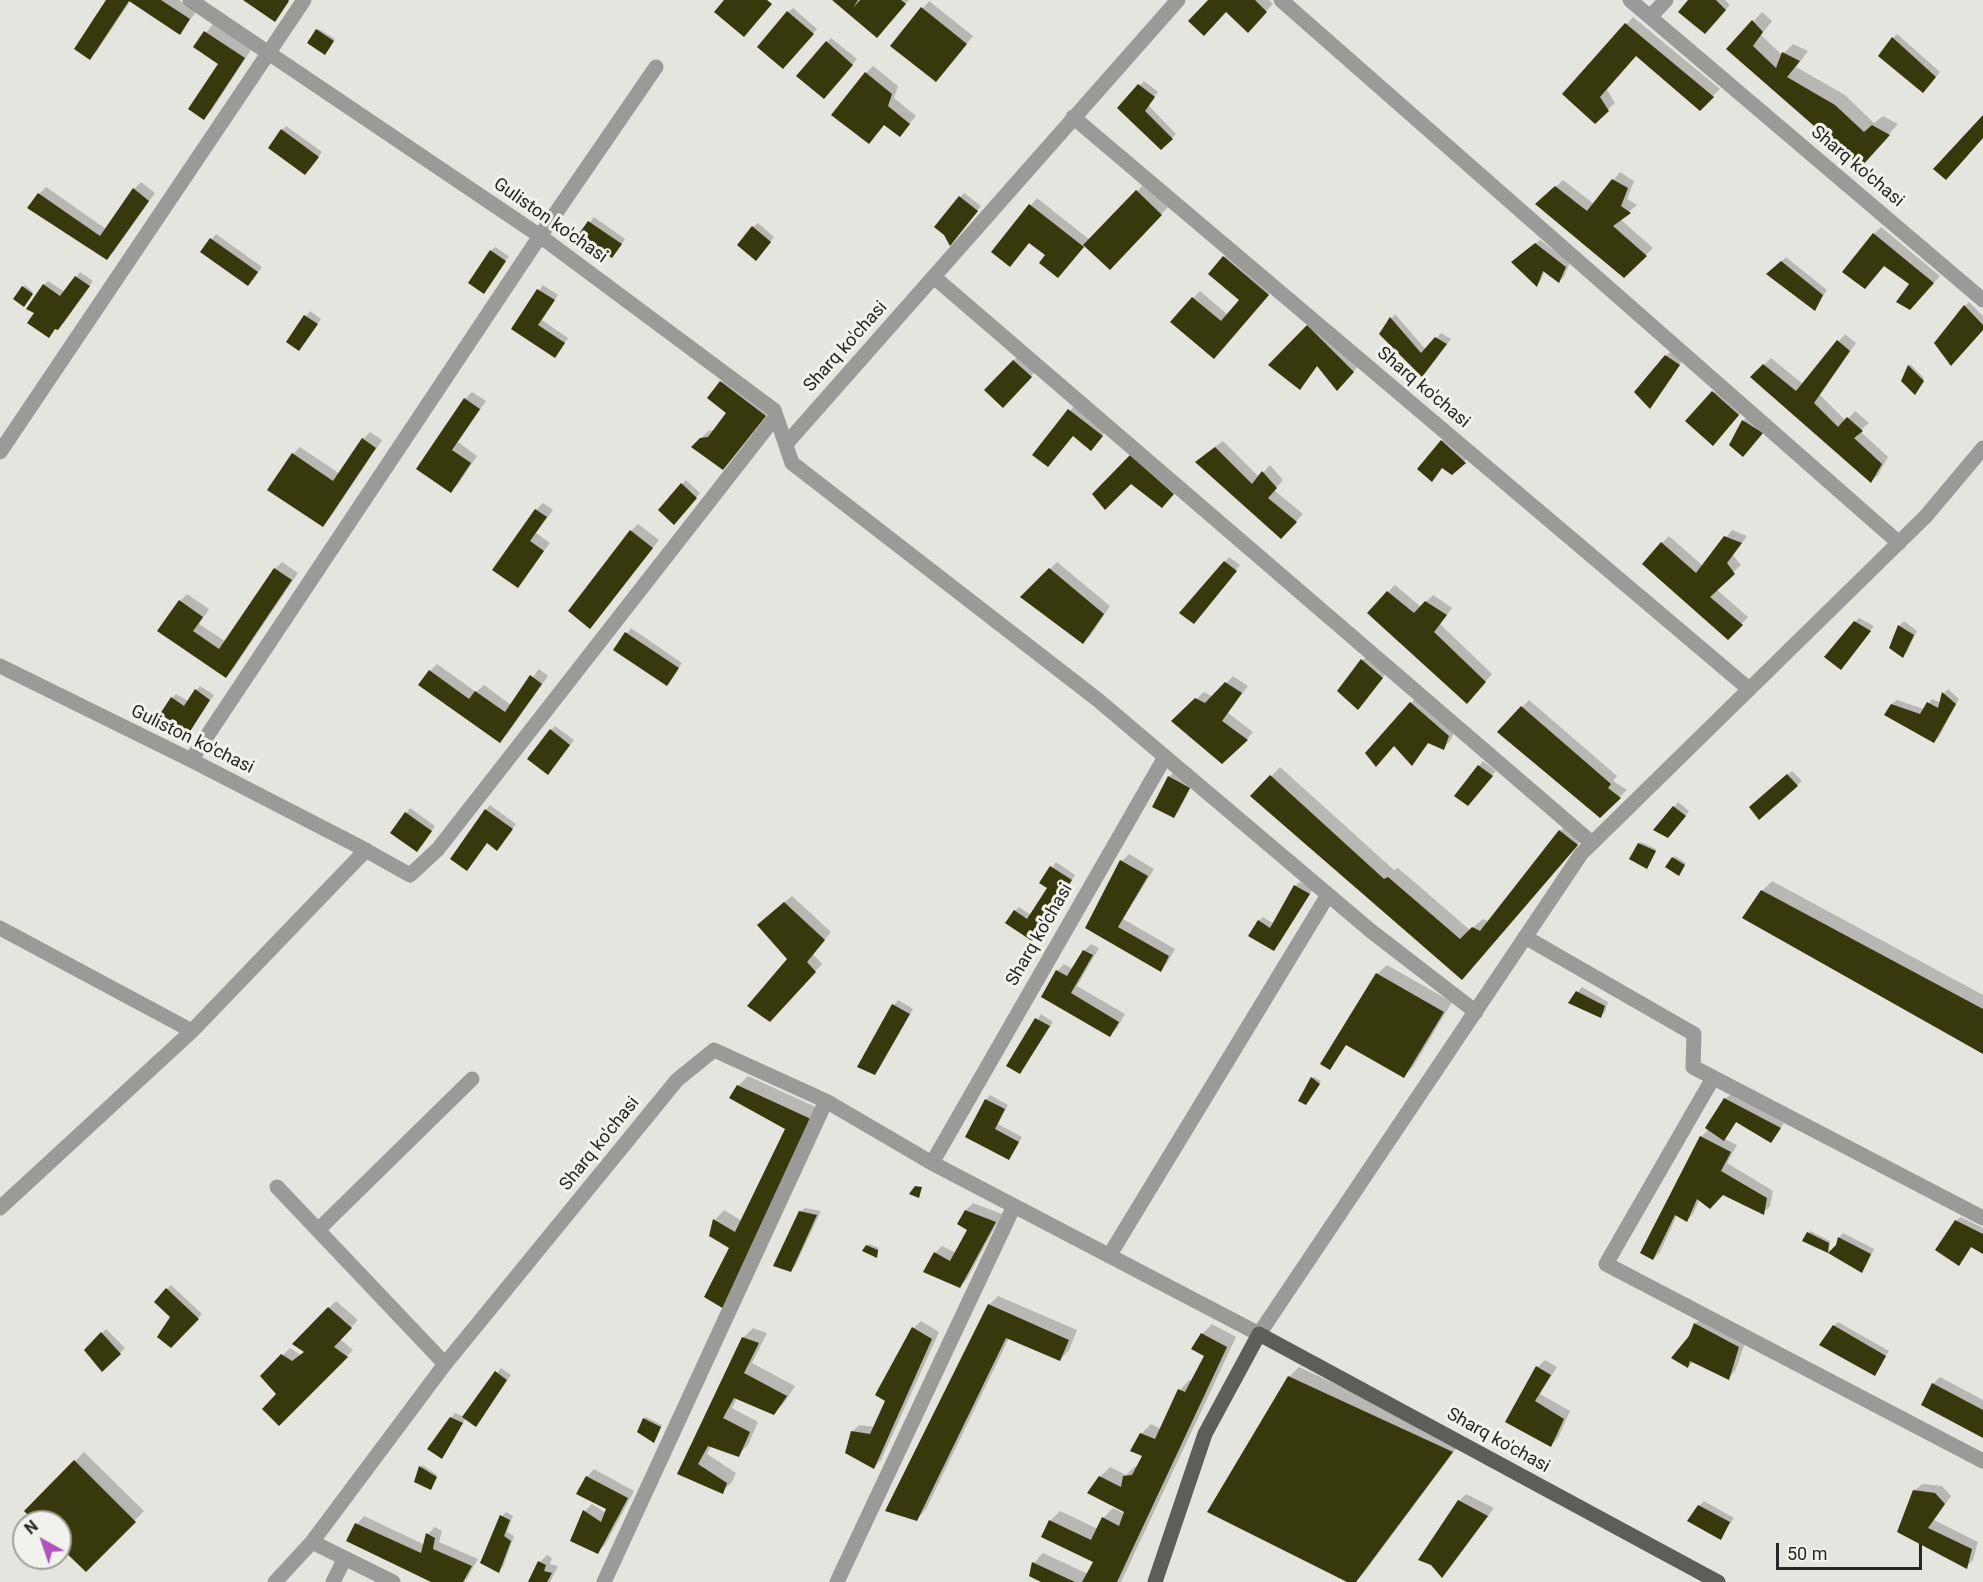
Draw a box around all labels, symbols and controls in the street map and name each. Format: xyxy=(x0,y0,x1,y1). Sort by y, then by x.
street label: Sharq ko'chasi xyxy=(1806,122,1908,212)
street label: Guliston ko'chasi xyxy=(489,174,611,268)
street label: Sharq ko'chasi xyxy=(800,297,892,397)
street label: Sharq ko'chasi xyxy=(1372,343,1474,433)
street label: Guliston ko'chasi xyxy=(127,701,257,779)
street label: Sharq ko'chasi xyxy=(1002,880,1078,990)
street label: Sharq ko'chasi xyxy=(556,1093,644,1195)
street label: Sharq ko'chasi xyxy=(1443,1404,1553,1478)
north arrow xyxy=(12,1510,72,1570)
text: N xyxy=(21,1516,42,1538)
scale bar xyxy=(1779,1531,1924,1569)
text: 50 m xyxy=(1787,1543,1827,1564)

